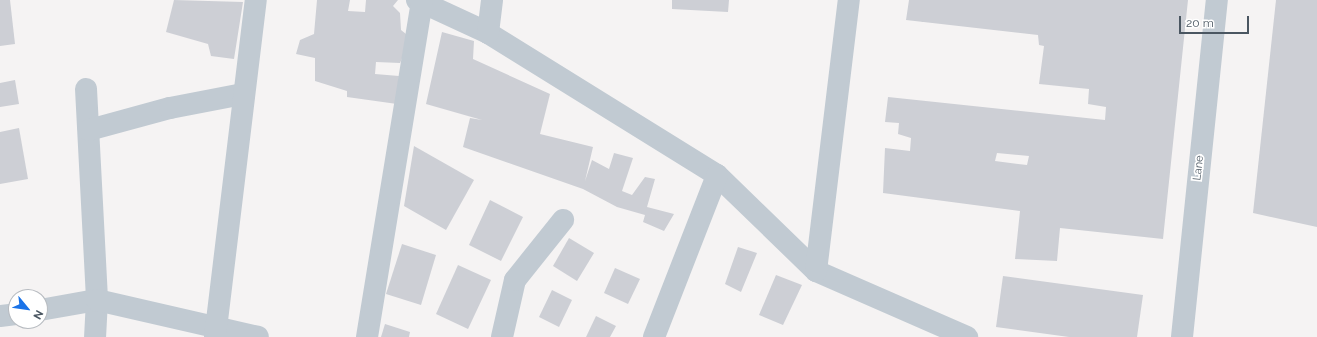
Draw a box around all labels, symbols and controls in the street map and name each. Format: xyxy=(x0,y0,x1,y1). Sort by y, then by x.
scale bar xyxy=(1181,8,1251,34)
text: 20 m xyxy=(1186,16,1214,30)
street label: Lane xyxy=(1191,155,1207,181)
north arrow xyxy=(8,289,48,329)
text: N xyxy=(30,308,46,321)

